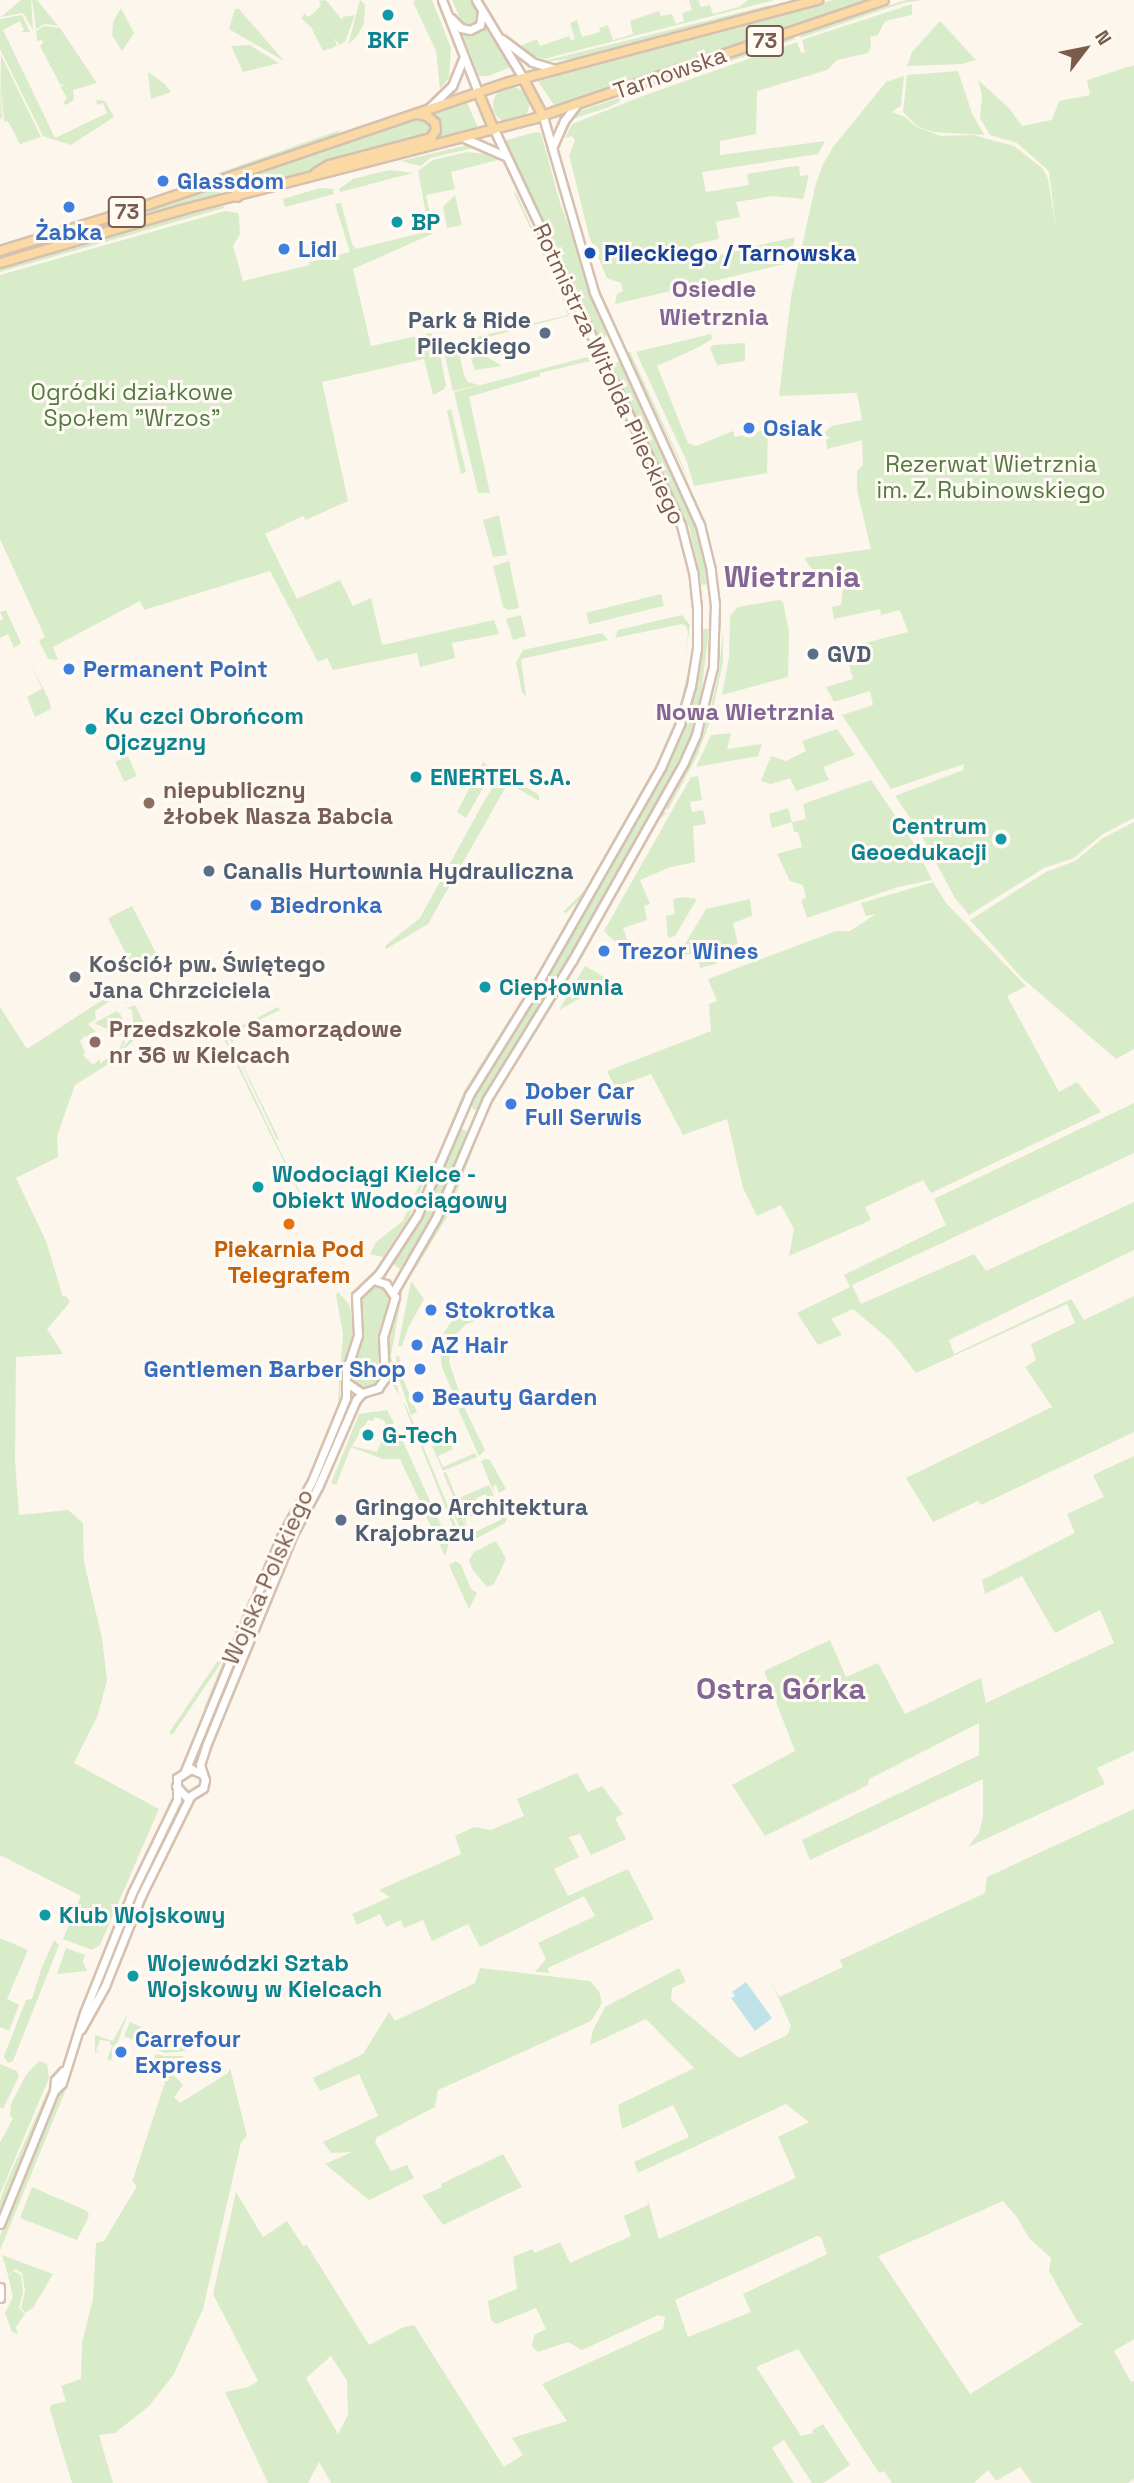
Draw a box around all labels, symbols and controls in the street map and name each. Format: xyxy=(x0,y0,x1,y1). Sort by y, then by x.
marker: BKF xyxy=(380,7,396,23)
north arrow xyxy=(1050,14,1120,84)
road number: 73 xyxy=(746,23,784,58)
place label: BKF xyxy=(367,26,409,54)
text: N xyxy=(1089,26,1117,50)
street label: Tarnowska xyxy=(610,41,730,105)
place label: Glassdom xyxy=(177,167,284,195)
marker: Glassdom xyxy=(155,173,171,189)
road number: 73 xyxy=(108,194,146,230)
marker: Żabka xyxy=(61,199,77,215)
place label: BP xyxy=(411,208,440,236)
marker: BP xyxy=(389,214,405,230)
place label: Żabka xyxy=(35,218,103,246)
street label: Rotmistrza Witolda Pileckiego xyxy=(527,219,691,529)
place label: Lidl xyxy=(298,235,337,263)
place label: Pileckiego / Tarnowska xyxy=(604,239,857,267)
marker: Lidl xyxy=(276,241,292,257)
marker: Pileckiego / Tarnowska xyxy=(582,245,598,261)
district label: Osiedle Wietrznia xyxy=(659,275,769,331)
place label: Park & Ride Pileckiego xyxy=(408,306,531,360)
marker: Park & Ride Pileckiego xyxy=(537,325,553,341)
park label: Ogródki działkowe Społem "Wrzos" xyxy=(31,378,233,432)
place label: Osiak xyxy=(763,414,823,442)
marker: Osiak xyxy=(741,420,757,436)
park label: Rezerwat Wietrznia im. Z. Rubinowskiego xyxy=(876,450,1106,504)
district label: Wietrznia xyxy=(724,559,860,595)
place label: GVD xyxy=(827,640,871,668)
marker: GVD xyxy=(805,646,821,662)
place label: Permanent Point xyxy=(83,655,268,683)
marker: Permanent Point xyxy=(61,661,77,677)
district label: Nowa Wietrznia xyxy=(656,698,834,726)
place label: Ku czci Obrońcom Ojczyzny xyxy=(105,702,304,756)
marker: Ku czci Obrońcom Ojczyzny xyxy=(83,721,99,737)
place label: ENERTEL S.A. xyxy=(430,763,572,791)
marker: ENERTEL S.A. xyxy=(408,769,424,785)
place label: niepubliczny żłobek Nasza Babcia xyxy=(163,776,393,830)
marker: niepubliczny żłobek Nasza Babcia xyxy=(141,795,157,811)
place label: Centrum Geoedukacji xyxy=(851,812,987,866)
marker: Centrum Geoedukacji xyxy=(993,831,1009,847)
place label: Canalis Hurtownia Hydrauliczna xyxy=(223,857,573,885)
marker: Canalis Hurtownia Hydrauliczna xyxy=(201,863,217,879)
place label: Biedronka xyxy=(270,891,382,919)
marker: Biedronka xyxy=(248,897,264,913)
place label: Trezor Wines xyxy=(618,937,759,965)
marker: Trezor Wines xyxy=(596,943,612,959)
place label: Kościół pw. Świętego Jana Chrzciciela xyxy=(89,950,326,1004)
marker: Kościół pw. Świętego Jana Chrzciciela xyxy=(67,969,83,985)
place label: Ciepłownia xyxy=(499,973,623,1001)
marker: Ciepłownia xyxy=(477,979,493,995)
place label: Przedszkole Samorządowe nr 36 w Kielcach xyxy=(109,1015,402,1069)
marker: Przedszkole Samorządowe nr 36 w Kielcach xyxy=(87,1034,103,1050)
place label: Dober Car Full Serwis xyxy=(525,1077,642,1131)
marker: Dober Car Full Serwis xyxy=(503,1096,519,1112)
place label: Wodociągi Kielce - Obiekt Wodociągowy xyxy=(272,1160,508,1214)
marker: Wodociągi Kielce - Obiekt Wodociągowy xyxy=(250,1179,266,1195)
marker: Piekarnia Pod Telegrafem xyxy=(281,1216,297,1232)
place label: Piekarnia Pod Telegrafem xyxy=(214,1235,364,1289)
place label: Stokrotka xyxy=(445,1296,555,1324)
marker: Stokrotka xyxy=(423,1302,439,1318)
place label: AZ Hair xyxy=(431,1331,508,1359)
marker: AZ Hair xyxy=(409,1337,425,1353)
place label: Gentlemen Barber Shop xyxy=(143,1355,406,1383)
marker: Gentlemen Barber Shop xyxy=(412,1361,428,1377)
place label: Beauty Garden xyxy=(432,1383,598,1411)
marker: Beauty Garden xyxy=(410,1389,426,1405)
place label: G-Tech xyxy=(382,1421,458,1449)
marker: G-Tech xyxy=(360,1427,376,1443)
street label: Wojska Polskiego xyxy=(217,1485,319,1669)
place label: Gringoo Architektura Krajobrazu xyxy=(355,1493,588,1547)
marker: Gringoo Architektura Krajobrazu xyxy=(333,1512,349,1528)
district label: Ostra Górka xyxy=(696,1671,866,1707)
place label: Klub Wojskowy xyxy=(59,1901,226,1929)
marker: Klub Wojskowy xyxy=(37,1907,53,1923)
place label: Wojewódzki Sztab Wojskowy w Kielcach xyxy=(147,1949,382,2003)
marker: Wojewódzki Sztab Wojskowy w Kielcach xyxy=(125,1968,141,1984)
place label: Carrefour Express xyxy=(135,2025,241,2079)
marker: Carrefour Express xyxy=(113,2044,129,2060)

